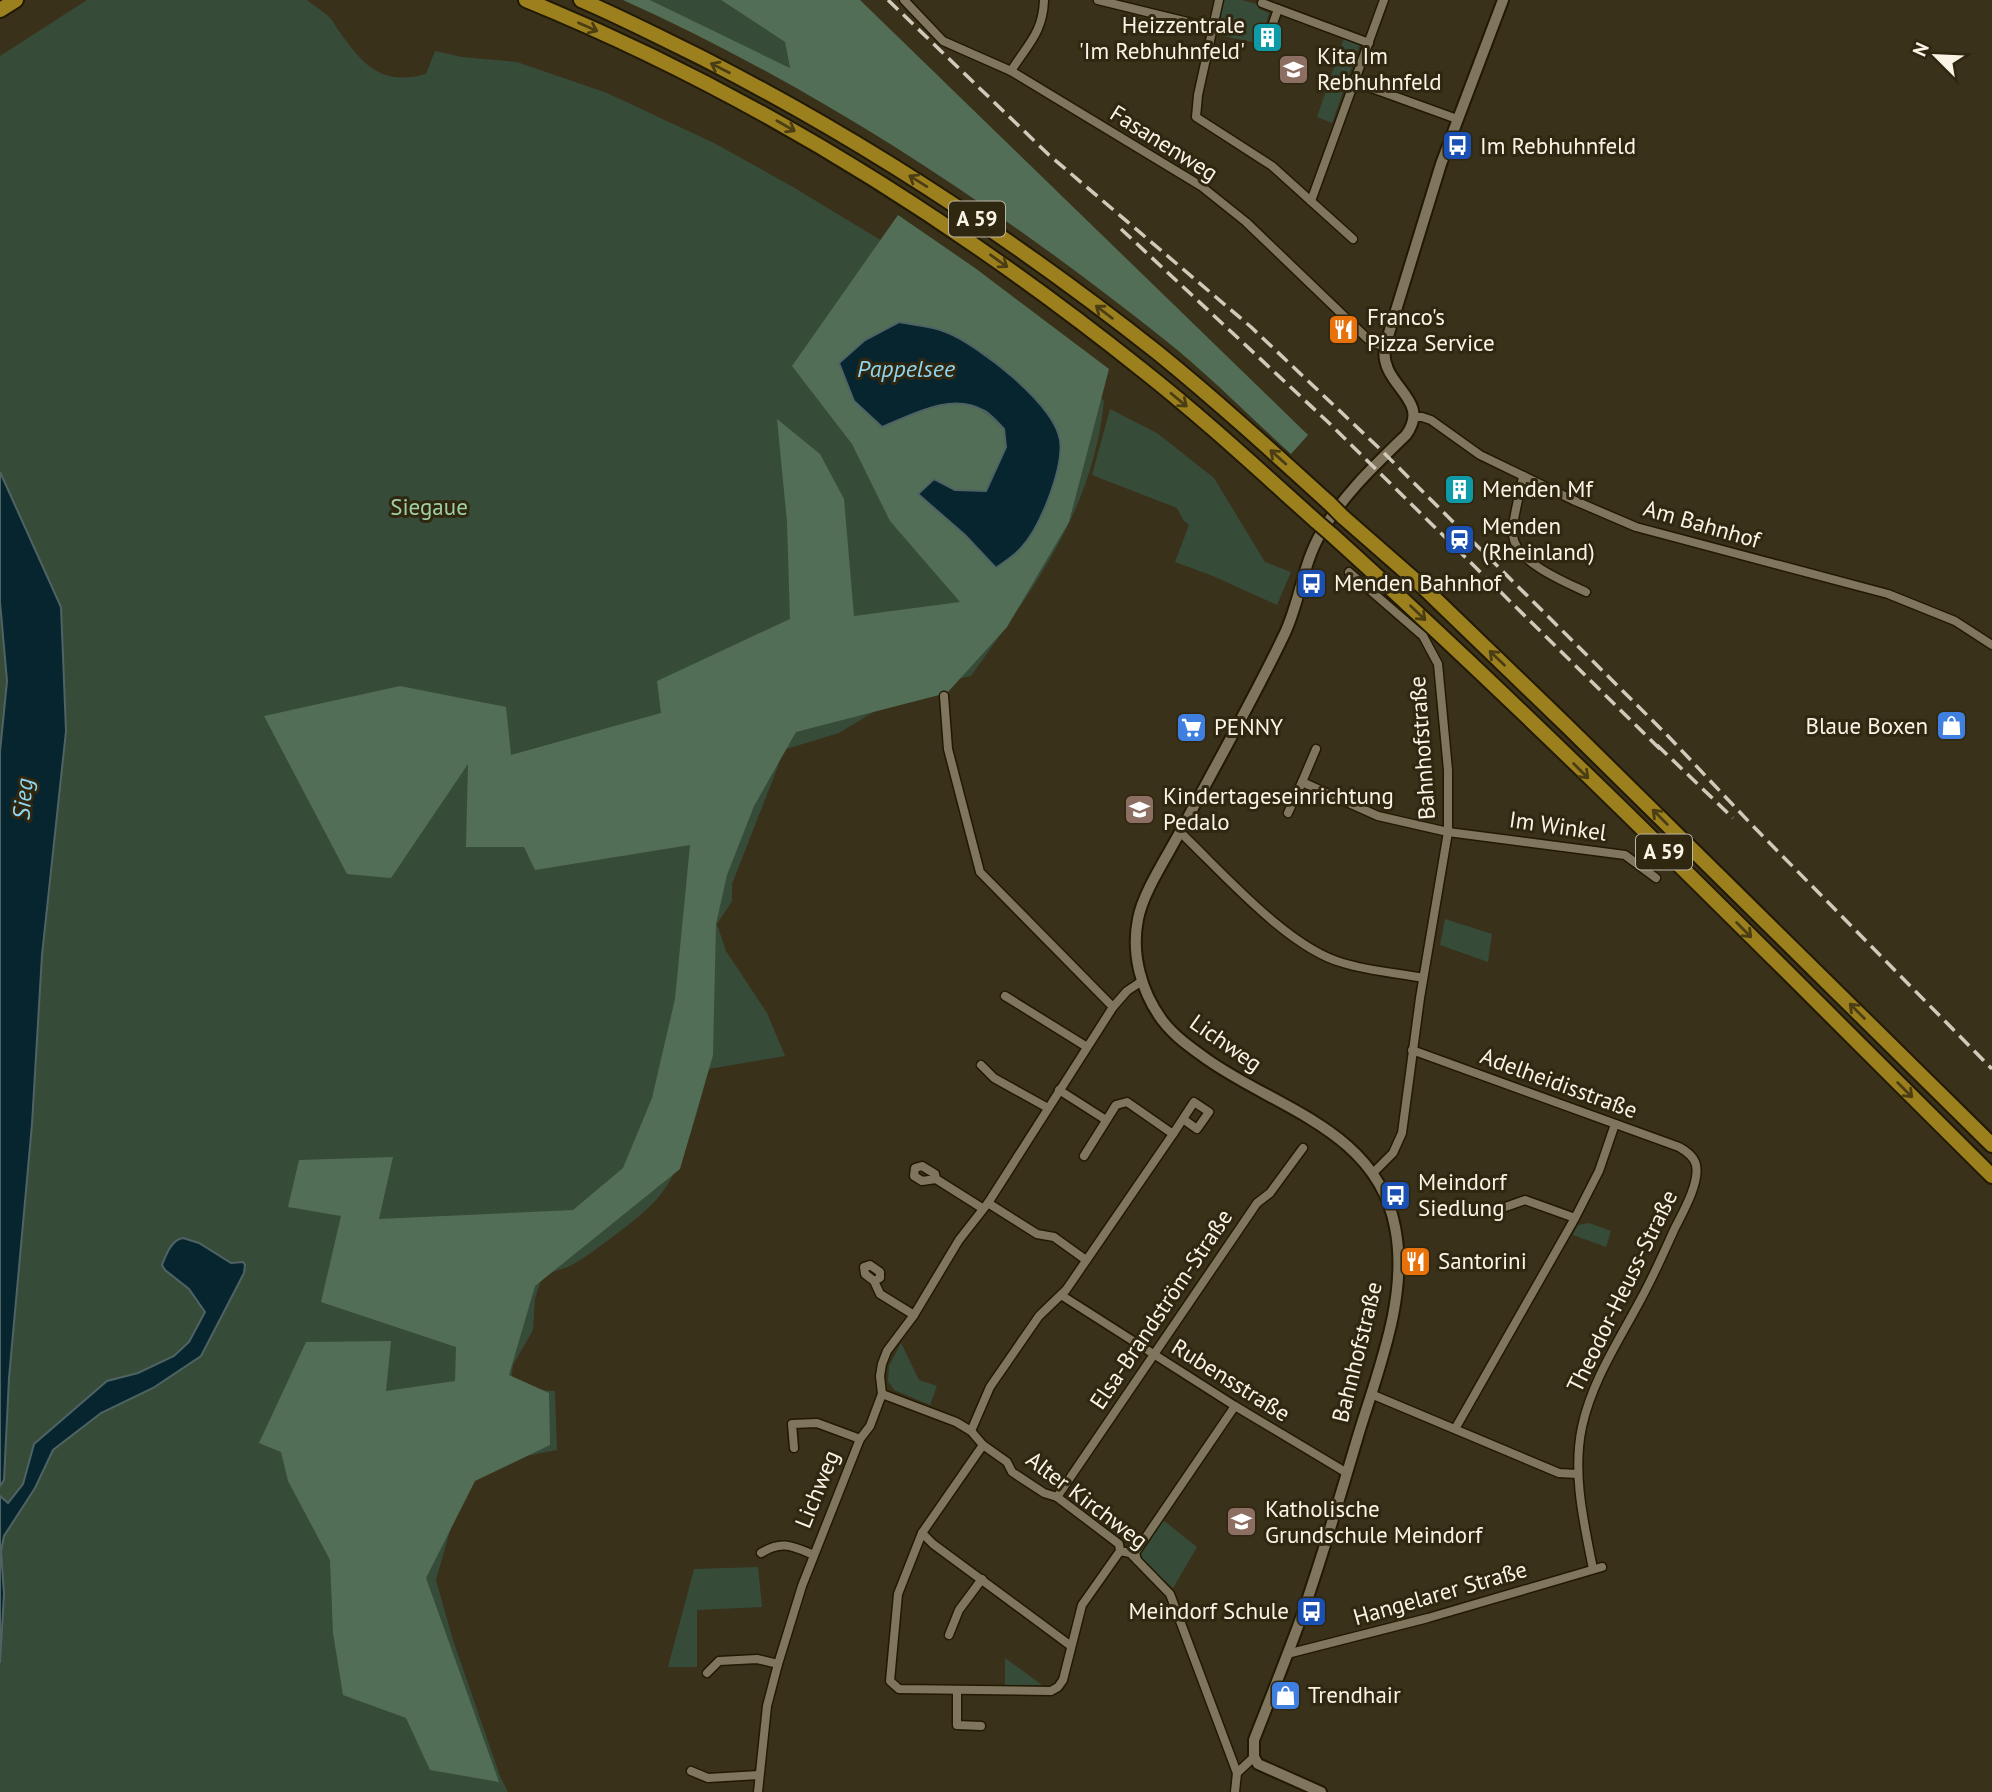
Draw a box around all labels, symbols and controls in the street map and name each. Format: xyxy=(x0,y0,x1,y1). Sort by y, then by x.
place label: Heizzentrale 'Im Rebhuhnfeld' xyxy=(1079,10,1245,65)
one-way arrow xyxy=(577,21,599,34)
building icon: Heizzentrale 'Im Rebhuhnfeld' xyxy=(1251,21,1285,55)
north arrow xyxy=(1901,21,1971,91)
text: N xyxy=(1907,39,1934,60)
place label: Kita Im Rebhuhnfeld xyxy=(1317,41,1442,96)
school or university icon: Kita Im Rebhuhnfeld xyxy=(1277,52,1311,86)
one-way arrow xyxy=(711,60,731,74)
street label: Fasanenweg xyxy=(1105,98,1224,187)
one-way arrow xyxy=(776,119,796,133)
bus stop icon: Im Rebhuhnfeld xyxy=(1440,129,1474,163)
place label: Im Rebhuhnfeld xyxy=(1480,131,1636,160)
one-way arrow xyxy=(909,173,928,188)
road number: A 59 xyxy=(949,202,1005,236)
one-way arrow xyxy=(989,254,1008,269)
place label: Franco's Pizza Service xyxy=(1367,302,1495,357)
one-way arrow xyxy=(1094,305,1113,320)
restaurant icon: Franco's Pizza Service xyxy=(1327,313,1361,347)
water label: Pappelsee xyxy=(857,353,955,384)
one-way arrow xyxy=(1169,392,1187,408)
one-way arrow xyxy=(1270,449,1287,466)
building icon: Menden Mf xyxy=(1442,472,1476,506)
place label: Menden Mf xyxy=(1482,474,1594,503)
park label: Siegaue xyxy=(390,492,468,521)
street label: Am Bahnhof xyxy=(1640,493,1766,554)
place label: Menden (Rheinland) xyxy=(1482,511,1595,566)
station icon: Menden (Rheinland) xyxy=(1442,522,1476,556)
bus stop icon: Menden Bahnhof xyxy=(1294,566,1328,600)
place label: Menden Bahnhof xyxy=(1334,568,1503,597)
one-way arrow xyxy=(1409,604,1426,621)
one-way arrow xyxy=(1489,649,1506,666)
street label: Bahnhofstraße xyxy=(1402,675,1441,821)
shop icon: Blaue Boxen xyxy=(1934,709,1968,743)
supermarket icon: PENNY xyxy=(1174,710,1208,744)
place label: Blaue Boxen xyxy=(1805,711,1928,740)
place label: PENNY xyxy=(1214,712,1283,741)
one-way arrow xyxy=(1573,762,1590,779)
water label: Sieg xyxy=(5,777,40,821)
place label: Kindertageseinrichtung Pedalo xyxy=(1163,781,1394,836)
school or university icon: Kindertageseinrichtung Pedalo xyxy=(1123,792,1157,826)
street label: Im Winkel xyxy=(1508,804,1609,847)
one-way arrow xyxy=(1651,808,1668,825)
road number: A 59 xyxy=(1636,834,1692,870)
one-way arrow xyxy=(1735,922,1752,939)
one-way arrow xyxy=(1848,1002,1865,1019)
street label: Lichweg xyxy=(1185,1007,1268,1078)
street label: Adelheidisstraße xyxy=(1477,1041,1642,1124)
one-way arrow xyxy=(1897,1082,1914,1099)
place label: Meindorf Siedlung xyxy=(1418,1167,1508,1222)
bus stop icon: Meindorf Siedlung xyxy=(1378,1178,1412,1212)
street label: Theodor-Heuss-Straße xyxy=(1560,1185,1683,1397)
street label: Elsa-Brandström-Straße xyxy=(1083,1203,1238,1414)
restaurant icon: Santorini xyxy=(1398,1244,1432,1278)
place label: Santorini xyxy=(1438,1246,1527,1275)
street label: Bahnhofstraße xyxy=(1325,1279,1388,1425)
street label: Rubensstraße xyxy=(1167,1332,1296,1427)
street label: Alter Kirchweg xyxy=(1021,1444,1154,1555)
street label: Lichweg xyxy=(788,1446,845,1532)
place label: Katholische Grundschule Meindorf xyxy=(1265,1494,1484,1549)
school or university icon: Katholische Grundschule Meindorf xyxy=(1225,1505,1259,1539)
street label: Hangelarer Straße xyxy=(1350,1554,1530,1631)
bus stop icon: Meindorf Schule xyxy=(1295,1594,1329,1628)
place label: Meindorf Schule xyxy=(1128,1596,1289,1625)
shop icon: Trendhair xyxy=(1268,1678,1302,1712)
place label: Trendhair xyxy=(1308,1680,1401,1709)

